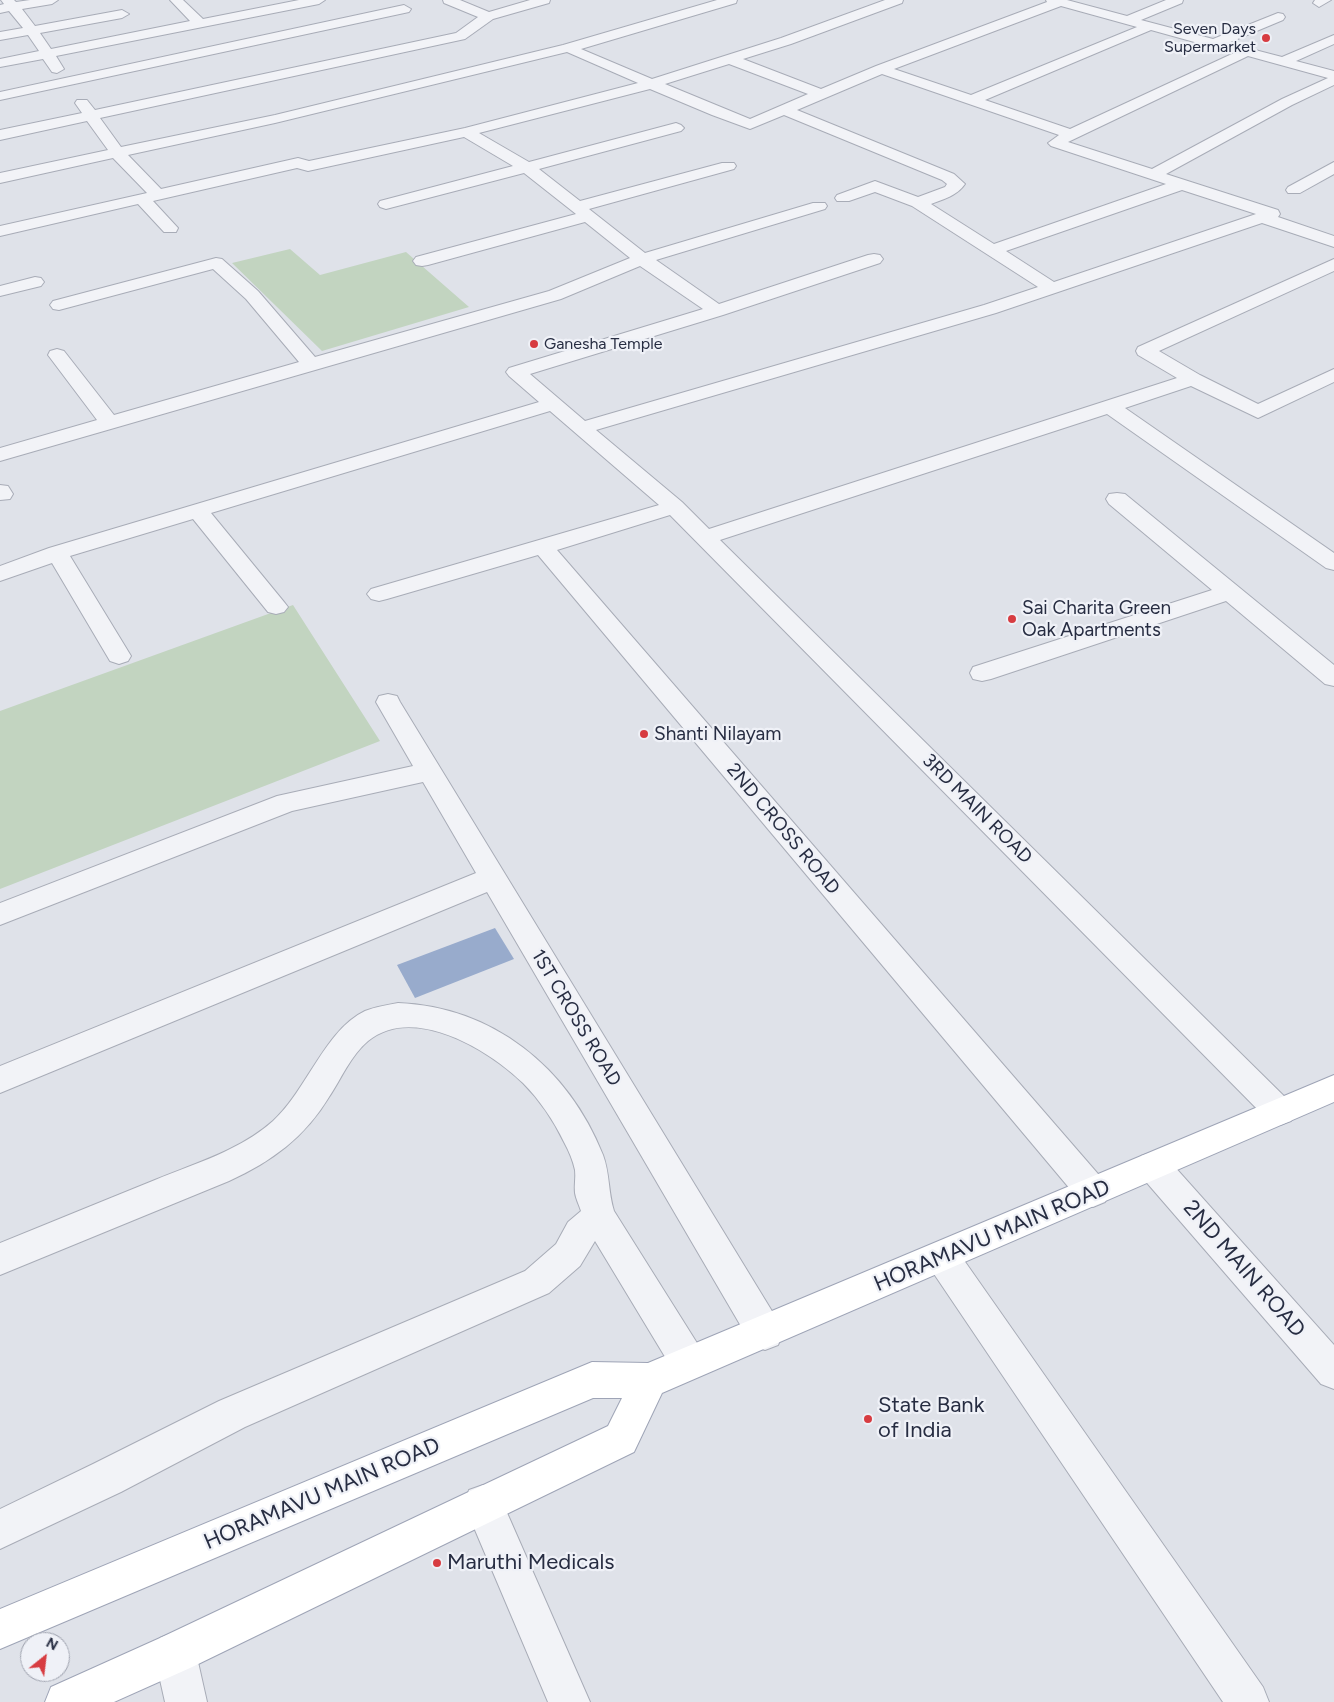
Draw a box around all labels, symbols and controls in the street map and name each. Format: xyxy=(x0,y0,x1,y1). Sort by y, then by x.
place label: Seven Days Supermarket xyxy=(1164,19,1256,57)
marker: Seven Days Supermarket xyxy=(1260,32,1272,44)
place label: Ganesha Temple xyxy=(544,334,662,354)
marker: Ganesha Temple xyxy=(528,338,540,350)
place label: Sai Charita Green Oak Apartments xyxy=(1022,597,1171,641)
marker: Sai Charita Green Oak Apartments xyxy=(1006,613,1018,625)
place label: Shanti Nilayam xyxy=(654,723,781,745)
marker: Shanti Nilayam xyxy=(638,728,650,740)
street label: 3RD MAIN ROAD xyxy=(917,749,1037,869)
street label: 2ND CROSS ROAD xyxy=(722,759,844,899)
street label: 1ST CROSS ROAD xyxy=(526,945,626,1091)
street label: HORAMAVU MAIN ROAD xyxy=(870,1174,1114,1298)
street label: 2ND MAIN ROAD xyxy=(1177,1195,1311,1343)
place label: State Bank of India xyxy=(878,1393,984,1444)
marker: State Bank of India xyxy=(862,1413,874,1425)
street label: HORAMAVU MAIN ROAD xyxy=(200,1432,444,1556)
place label: Maruthi Medicals xyxy=(447,1550,615,1576)
marker: Maruthi Medicals xyxy=(431,1557,443,1569)
north arrow xyxy=(20,1632,70,1682)
text: N xyxy=(43,1634,61,1654)

